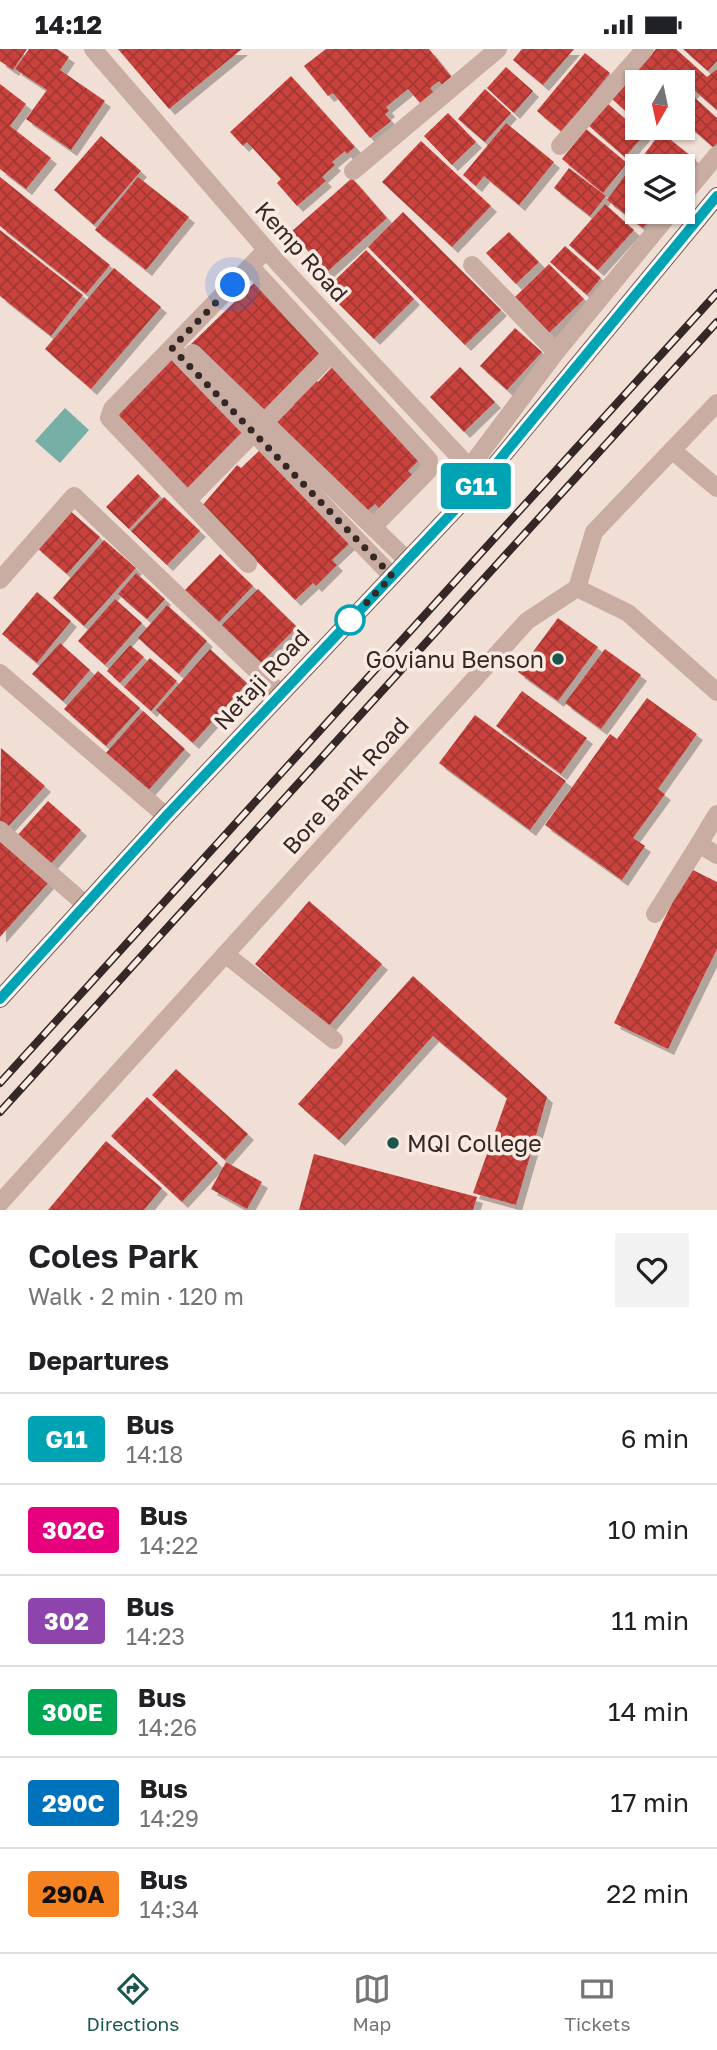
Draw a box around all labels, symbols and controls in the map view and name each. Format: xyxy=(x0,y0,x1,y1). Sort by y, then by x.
text: 14:12 xyxy=(35,9,102,40)
north arrow xyxy=(625,70,695,140)
map controls xyxy=(625,70,695,224)
button: layers xyxy=(625,154,695,224)
street label: Kemp Road xyxy=(250,195,354,307)
your location xyxy=(215,267,250,302)
line badge: G11 xyxy=(436,463,516,509)
text: G11 xyxy=(455,471,497,500)
unlabelled marker xyxy=(335,605,365,635)
street label: Netaji Road xyxy=(207,623,315,735)
place label: Govianu Benson xyxy=(366,645,544,673)
marker: Govianu Benson xyxy=(550,651,566,667)
street label: Bore Bank Road xyxy=(276,711,414,859)
place label: MQI College xyxy=(407,1129,542,1157)
marker: MQI College xyxy=(385,1135,401,1151)
button: heart xyxy=(615,1233,689,1307)
text: Coles Park xyxy=(28,1236,199,1275)
text: Walk · 2 min · 120 m xyxy=(28,1282,244,1310)
text: Departures xyxy=(28,1345,169,1376)
text: Bus xyxy=(126,1409,174,1440)
text: 6 min xyxy=(621,1423,689,1454)
text: G11 xyxy=(45,1424,88,1453)
text: 14:18 xyxy=(126,1440,183,1468)
text: Bus xyxy=(140,1500,188,1531)
text: 10 min xyxy=(608,1514,689,1545)
text: 302G xyxy=(42,1515,105,1544)
text: 14:22 xyxy=(140,1531,198,1559)
text: Bus xyxy=(126,1591,174,1622)
text: 11 min xyxy=(611,1605,689,1636)
text: 302 xyxy=(44,1606,89,1635)
text: 14:23 xyxy=(126,1622,185,1650)
text: Bus xyxy=(138,1682,186,1713)
text: 14 min xyxy=(608,1696,689,1727)
text: 300E xyxy=(42,1697,103,1726)
text: 14:26 xyxy=(138,1713,197,1741)
text: Bus xyxy=(140,1773,188,1804)
text: 17 min xyxy=(610,1787,689,1818)
text: 290C xyxy=(42,1788,105,1817)
text: 14:29 xyxy=(140,1804,199,1832)
text: Bus xyxy=(140,1864,188,1895)
text: 22 min xyxy=(606,1878,689,1909)
text: 290A xyxy=(42,1879,105,1908)
text: 14:34 xyxy=(140,1895,199,1923)
tab: Directions xyxy=(87,1970,179,2035)
tab: Map xyxy=(352,1970,391,2035)
tab: Tickets xyxy=(564,1970,630,2035)

